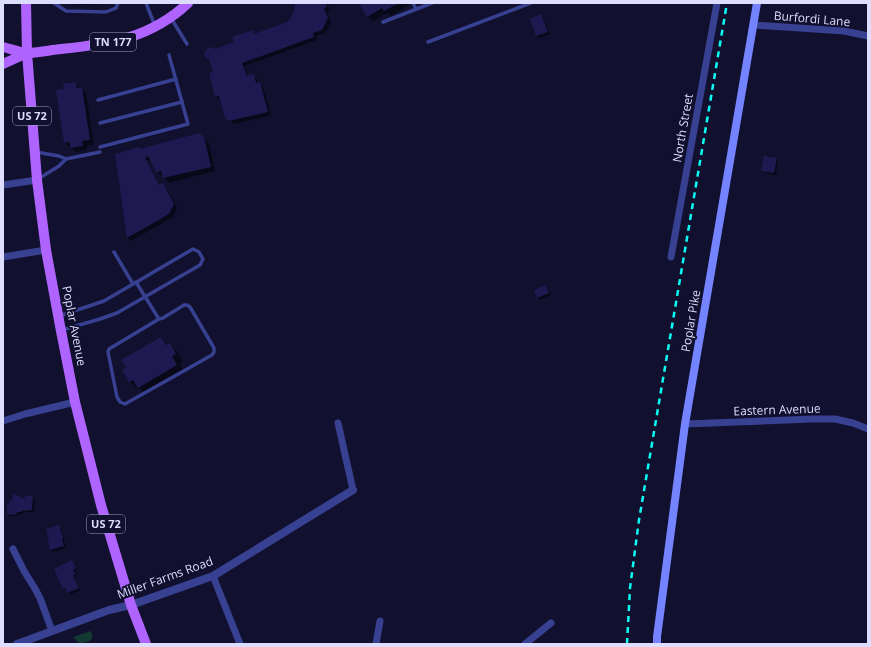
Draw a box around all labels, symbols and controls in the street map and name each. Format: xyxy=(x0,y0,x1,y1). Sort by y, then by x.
street label: Burfordi Lane xyxy=(773,7,851,30)
road number: TN 177 xyxy=(90,33,136,51)
street label: North Street xyxy=(668,92,697,164)
road number: US 72 xyxy=(13,107,51,125)
street label: Poplar Avenue xyxy=(58,284,91,368)
street label: Poplar Pike xyxy=(677,288,704,353)
street label: Eastern Avenue xyxy=(733,399,821,420)
road number: US 72 xyxy=(87,515,125,533)
street label: Miller Farms Road xyxy=(114,552,215,603)

